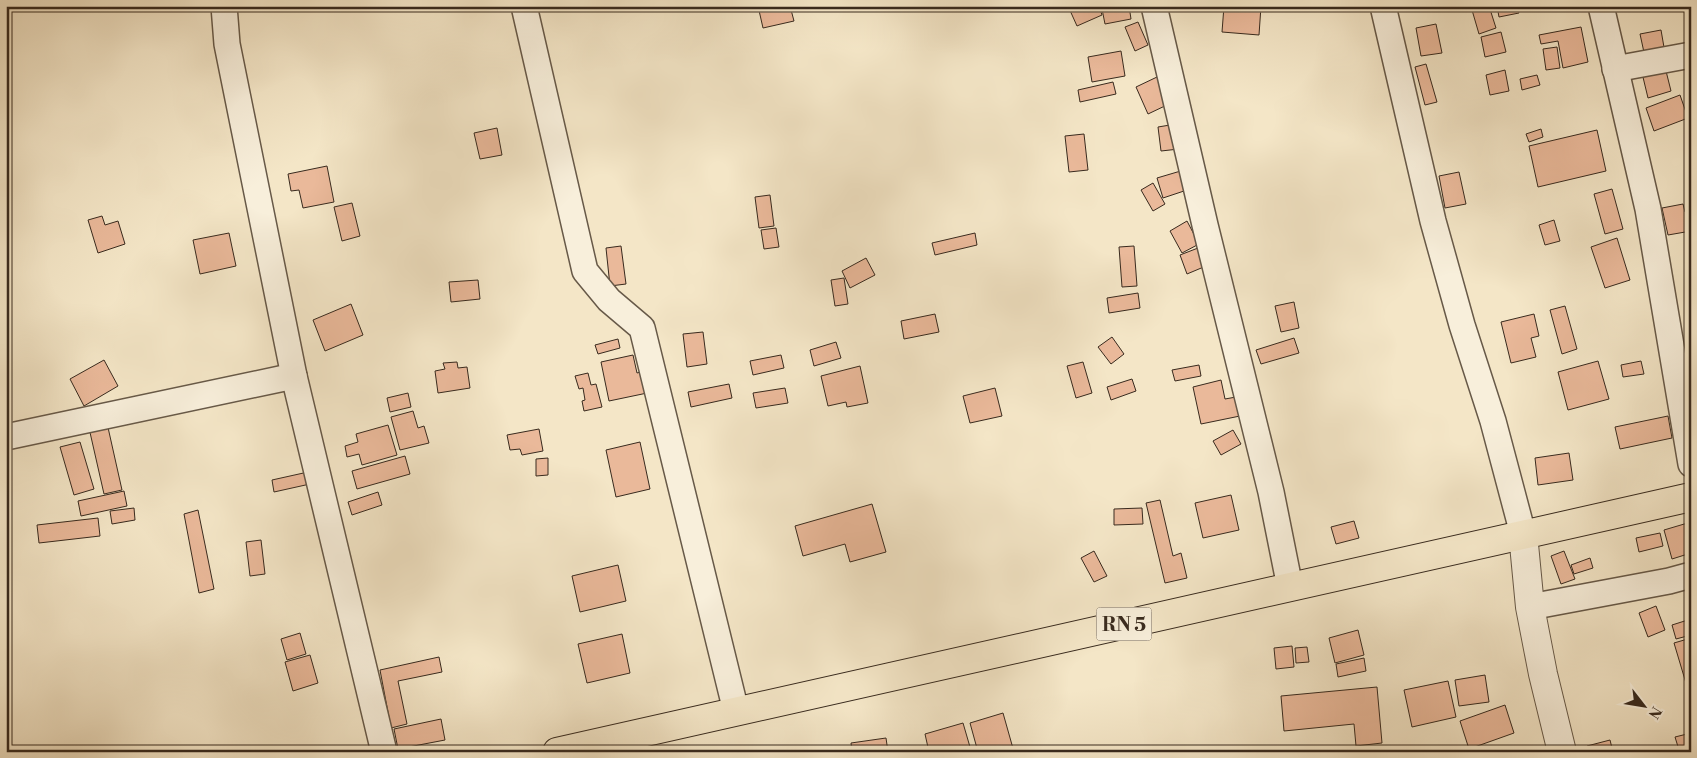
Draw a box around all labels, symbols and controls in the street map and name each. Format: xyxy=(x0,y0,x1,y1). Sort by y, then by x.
road number: RN 5 xyxy=(1096,608,1152,640)
north arrow xyxy=(1620,680,1670,730)
text: N xyxy=(1644,703,1665,722)

